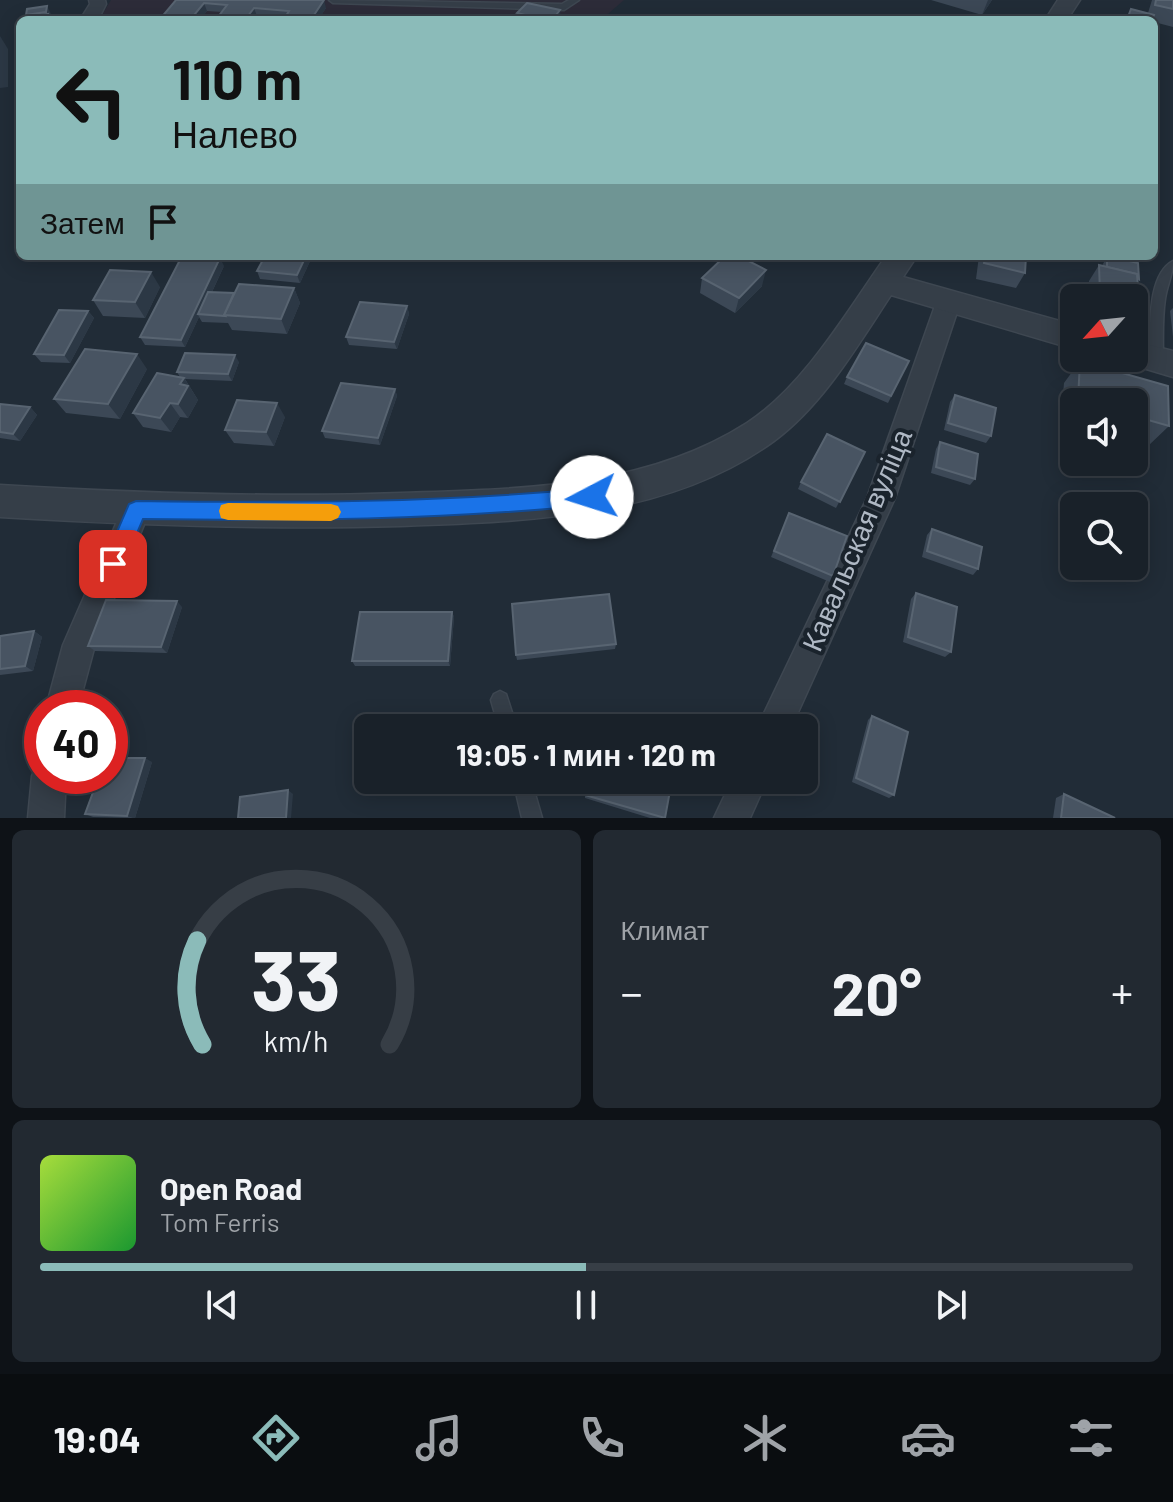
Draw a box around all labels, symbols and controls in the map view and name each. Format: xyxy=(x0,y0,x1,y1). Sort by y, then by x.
text: 110 m xyxy=(172,44,302,111)
icon: left xyxy=(40,48,144,152)
text: Налево xyxy=(172,112,298,155)
icon: arrive xyxy=(141,200,185,244)
text: Затем xyxy=(40,204,125,240)
north arrow xyxy=(1060,284,1148,372)
map controls xyxy=(1060,284,1148,580)
button: sound xyxy=(1060,388,1148,476)
street label: Кавальская вуліца xyxy=(794,423,918,656)
position arrow xyxy=(550,455,634,539)
button: search xyxy=(1060,492,1148,580)
pin xyxy=(79,530,147,598)
icon: arrive xyxy=(91,542,135,586)
speed limit sign: 40 xyxy=(24,690,128,794)
text: 19:05 · 1 мин · 120 m xyxy=(456,736,716,772)
text: Климат xyxy=(621,914,709,945)
text: 33 xyxy=(251,928,341,1028)
text: 20° xyxy=(832,956,922,1028)
text: − xyxy=(621,965,643,1018)
text: + xyxy=(1111,965,1133,1018)
text: km/h xyxy=(264,1023,329,1058)
text: Open Road xyxy=(160,1170,302,1206)
text: Tom Ferris xyxy=(160,1206,280,1237)
icon: previous xyxy=(200,1283,244,1327)
icon: pause xyxy=(564,1283,608,1327)
icon: next xyxy=(929,1283,973,1327)
icon: directions xyxy=(248,1410,304,1466)
icon: music xyxy=(411,1410,467,1466)
icon: phone xyxy=(574,1410,630,1466)
icon: climate xyxy=(737,1410,793,1466)
icon: car xyxy=(900,1410,956,1466)
icon: filters xyxy=(1063,1410,1119,1466)
text: 19:04 xyxy=(54,1417,141,1460)

